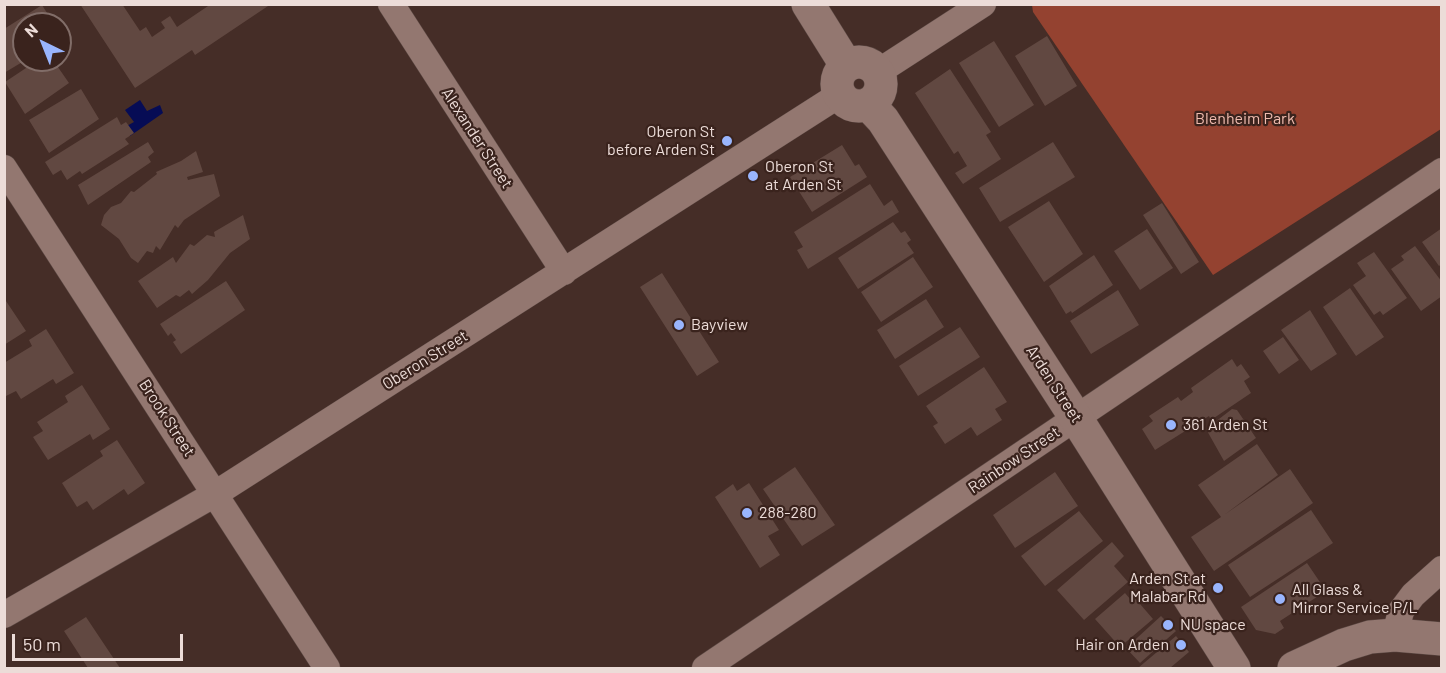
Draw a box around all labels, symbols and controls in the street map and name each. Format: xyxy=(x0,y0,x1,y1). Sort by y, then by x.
north arrow xyxy=(12,12,72,72)
text: N xyxy=(20,19,41,41)
street label: Alexander Street xyxy=(437,84,517,192)
park label: Blenheim Park xyxy=(1195,109,1295,129)
place label: Oberon St before Arden St xyxy=(607,122,715,160)
marker: Oberon St before Arden St xyxy=(720,134,734,148)
place label: Oberon St at Arden St xyxy=(765,157,842,195)
marker: Oberon St at Arden St xyxy=(746,169,760,183)
place label: Bayview xyxy=(691,315,748,335)
marker: Bayview xyxy=(672,318,686,332)
street label: Oberon Street xyxy=(379,326,471,394)
street label: Arden Street xyxy=(1022,342,1086,426)
street label: Brook Street xyxy=(135,376,199,460)
place label: 361 Arden St xyxy=(1183,415,1268,435)
marker: 361 Arden St xyxy=(1164,418,1178,432)
street label: Rainbow Street xyxy=(965,422,1063,498)
place label: 288-280 xyxy=(759,503,817,523)
marker: 288-280 xyxy=(740,506,754,520)
place label: Arden St at Malabar Rd xyxy=(1129,569,1206,607)
place label: All Glass & Mirror Service P/L xyxy=(1292,580,1418,618)
marker: Arden St at Malabar Rd xyxy=(1211,581,1225,595)
marker: All Glass & Mirror Service P/L xyxy=(1273,592,1287,606)
place label: NU space xyxy=(1180,615,1246,635)
marker: NU space xyxy=(1161,618,1175,632)
scale bar xyxy=(15,622,186,660)
text: 50 m xyxy=(23,633,61,655)
place label: Hair on Arden xyxy=(1075,635,1169,655)
marker: Hair on Arden xyxy=(1174,638,1188,652)

